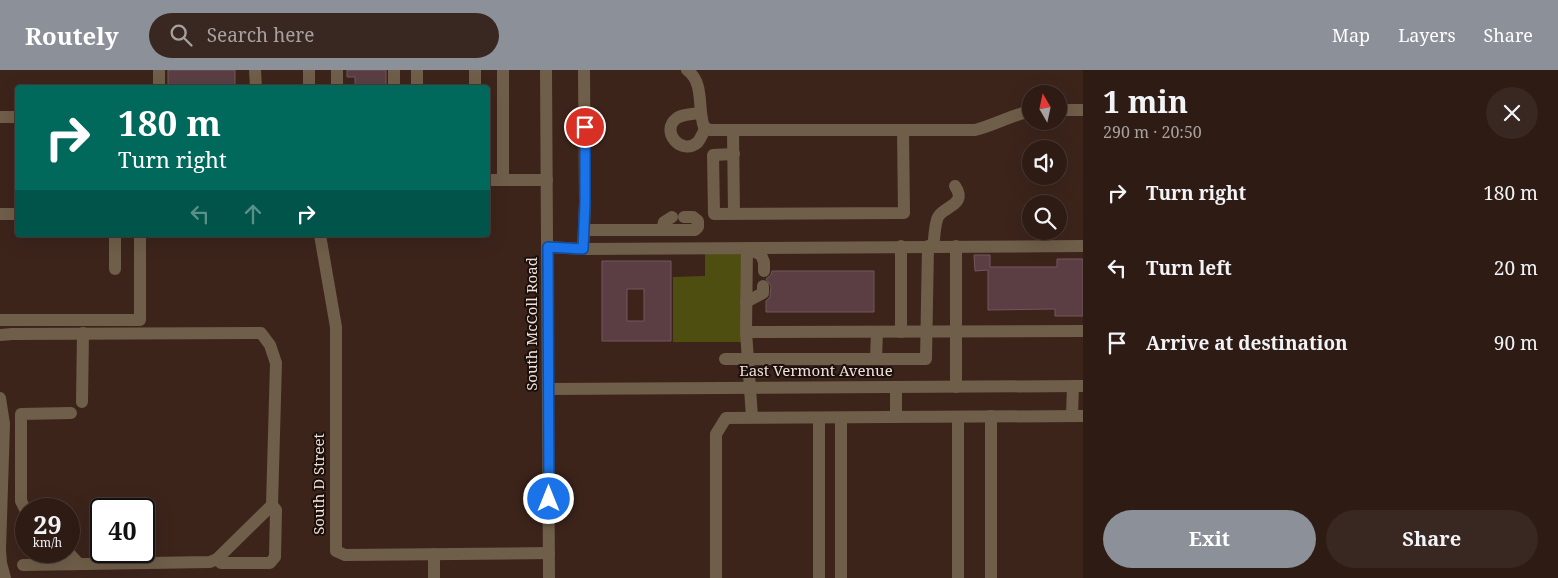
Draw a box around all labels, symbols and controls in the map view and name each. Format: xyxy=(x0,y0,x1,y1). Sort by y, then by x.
search box xyxy=(149,13,499,58)
text: Routely xyxy=(25,19,119,52)
icon: search xyxy=(167,21,195,49)
text: Search here xyxy=(207,22,314,48)
text: Map xyxy=(1332,23,1370,47)
text: Layers xyxy=(1398,23,1456,47)
text: Share xyxy=(1484,23,1533,47)
text: 1 min xyxy=(1103,81,1188,122)
north arrow xyxy=(1022,85,1068,130)
map controls xyxy=(1022,85,1067,240)
button: close xyxy=(1486,87,1538,139)
text: 180 m xyxy=(118,99,221,146)
icon: right xyxy=(35,105,100,170)
pin xyxy=(564,106,606,148)
icon: arrive xyxy=(571,113,599,141)
text: 290 m · 20:50 xyxy=(1103,121,1202,143)
button: sound xyxy=(1022,140,1067,185)
text: Turn right xyxy=(118,144,227,174)
icon: right xyxy=(1103,179,1131,207)
text: Turn right xyxy=(1146,180,1246,206)
text: 180 m xyxy=(1483,180,1538,206)
button: search xyxy=(1022,195,1067,240)
icon: left xyxy=(186,200,214,228)
icon: ahead xyxy=(239,200,267,228)
icon: right xyxy=(292,200,320,228)
icon: left xyxy=(1103,254,1131,282)
text: Turn left xyxy=(1146,255,1232,281)
text: 20 m xyxy=(1494,255,1538,281)
street label: South McColl Road xyxy=(521,257,541,391)
icon: arrive xyxy=(1103,329,1131,357)
text: Arrive at destination xyxy=(1146,330,1348,356)
text: 90 m xyxy=(1494,330,1538,356)
street label: East Vermont Avenue xyxy=(739,360,893,380)
street label: South D Street xyxy=(308,433,328,535)
position arrow xyxy=(522,472,574,524)
speed limit sign: 40 xyxy=(90,498,155,563)
text: 29 xyxy=(33,507,62,541)
button: Exit xyxy=(1103,510,1316,568)
button: Share xyxy=(1326,510,1538,568)
text: km/h xyxy=(33,534,62,551)

